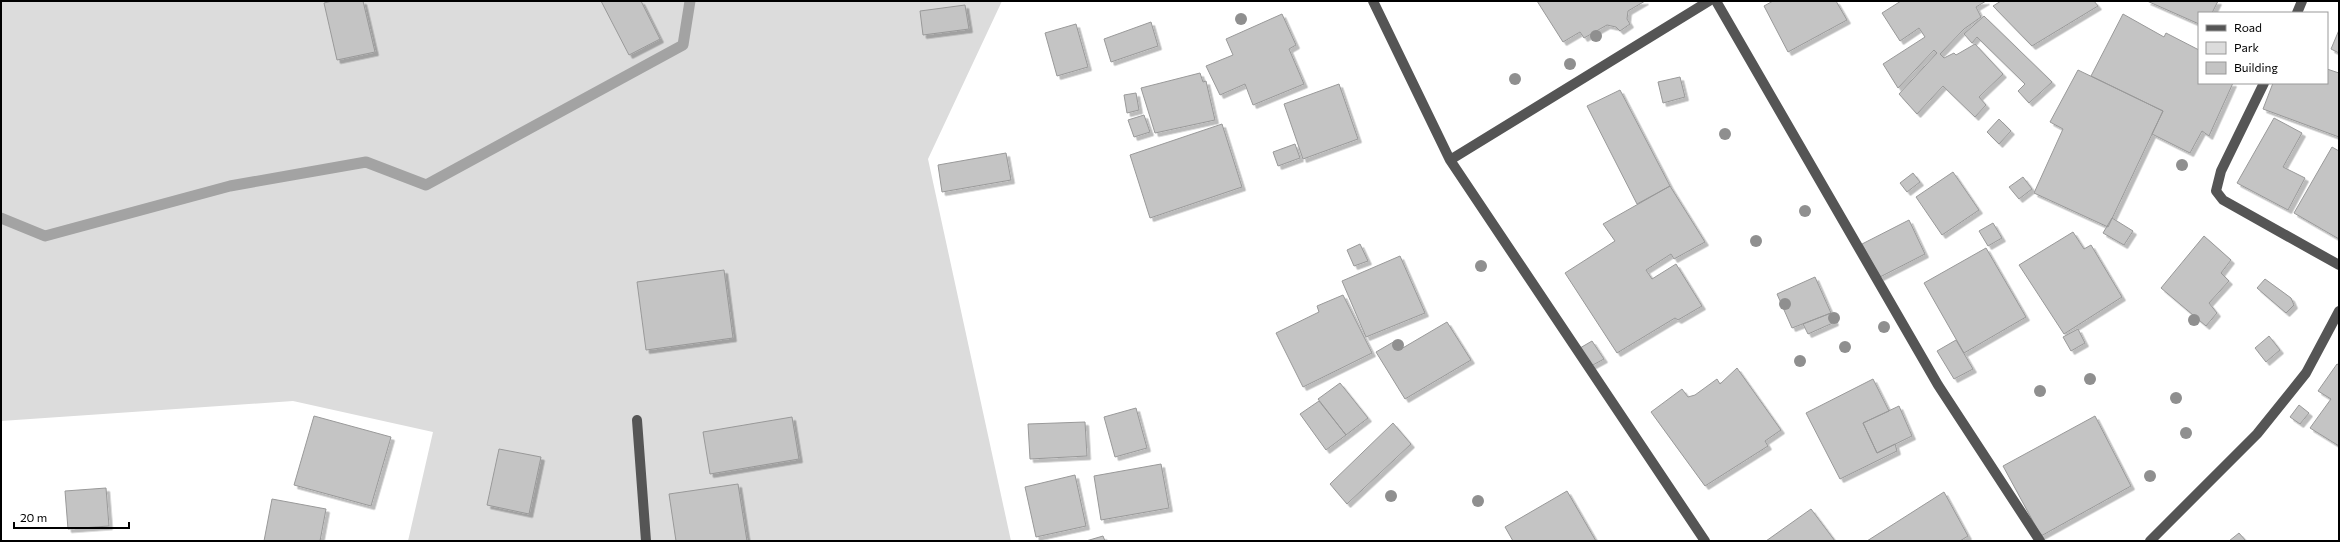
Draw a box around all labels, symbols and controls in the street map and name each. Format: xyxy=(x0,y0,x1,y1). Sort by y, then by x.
legend xyxy=(2198,12,2328,84)
text: Road xyxy=(2234,20,2262,34)
text: Park xyxy=(2234,40,2260,54)
text: Building xyxy=(2234,60,2278,74)
scale bar xyxy=(14,504,129,530)
text: 20 m xyxy=(20,510,47,524)

